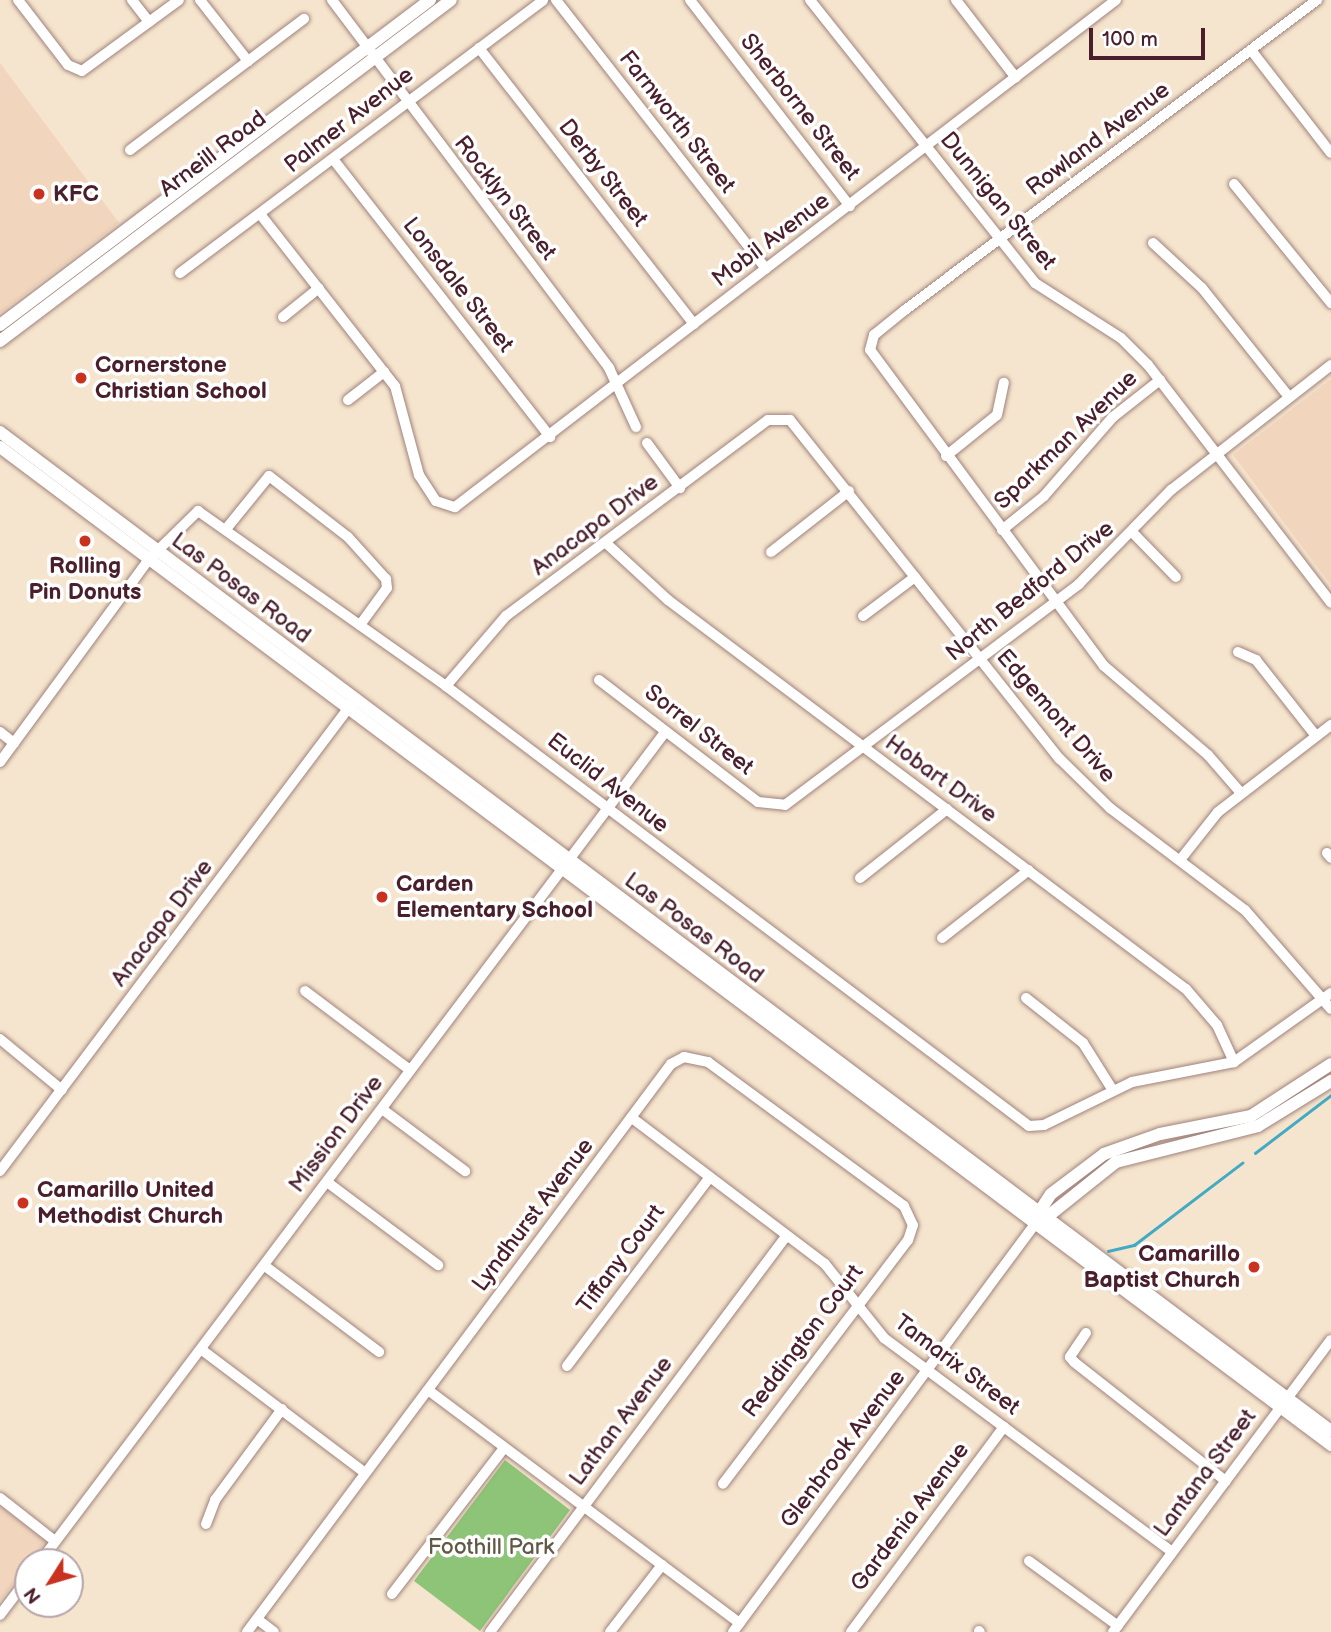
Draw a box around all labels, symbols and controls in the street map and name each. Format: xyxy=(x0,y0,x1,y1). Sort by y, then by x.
scale bar xyxy=(1093,14,1208,58)
text: 100 m xyxy=(1102,27,1158,52)
street label: Sherborne Street xyxy=(734,28,866,186)
street label: Farnworth Street xyxy=(613,45,741,199)
street label: Palmer Avenue xyxy=(279,61,419,179)
street label: Rowland Avenue xyxy=(1021,76,1175,202)
street label: Arneill Road xyxy=(154,105,272,203)
street label: Derby Street xyxy=(552,113,654,233)
street label: Dunnigan Street xyxy=(934,126,1062,276)
street label: Rocklyn Street xyxy=(448,130,562,266)
place label: KFC xyxy=(53,180,99,208)
marker: KFC xyxy=(31,186,47,202)
street label: Mobil Avenue xyxy=(707,187,835,293)
street label: Lonsdale Street xyxy=(397,212,519,358)
place label: Cornerstone Christian School xyxy=(95,351,267,405)
street label: Sparkman Avenue xyxy=(989,365,1143,515)
marker: Cornerstone Christian School xyxy=(73,370,89,386)
street label: Anacapa Drive xyxy=(526,468,664,582)
street label: North Bedford Drive xyxy=(940,515,1120,667)
street label: Las Posas Road xyxy=(166,527,316,649)
marker: Rolling Pin Donuts xyxy=(77,533,93,549)
place label: Rolling Pin Donuts xyxy=(29,552,141,606)
street label: Edgemont Drive xyxy=(991,644,1121,788)
street label: Sorrel Street xyxy=(639,679,759,781)
street label: Euclid Avenue xyxy=(542,727,674,839)
street label: Hobart Drive xyxy=(880,729,1002,829)
street label: Anacapa Drive xyxy=(105,854,219,992)
street label: Las Posas Road xyxy=(619,867,769,989)
place label: Carden Elementary School xyxy=(396,870,594,924)
marker: Carden Elementary School xyxy=(374,889,390,905)
street label: Mission Drive xyxy=(283,1070,389,1198)
street label: Lyndhurst Avenue xyxy=(466,1133,600,1297)
place label: Camarillo United Methodist Church xyxy=(37,1176,223,1230)
marker: Camarillo United Methodist Church xyxy=(15,1195,31,1211)
street label: Tiffany Court xyxy=(571,1199,671,1319)
place label: Camarillo Baptist Church xyxy=(1083,1240,1240,1294)
street label: Reddington Court xyxy=(737,1259,869,1423)
marker: Camarillo Baptist Church xyxy=(1246,1259,1262,1275)
street label: Tamarix Street xyxy=(889,1309,1025,1421)
street label: Lathan Avenue xyxy=(563,1351,679,1491)
street label: Glenbrook Avenue xyxy=(775,1365,911,1533)
street label: Lantana Street xyxy=(1148,1403,1262,1543)
street label: Gardenia Avenue xyxy=(845,1437,975,1597)
park label: Foothill Park xyxy=(428,1533,554,1561)
north arrow xyxy=(14,1548,84,1618)
text: N xyxy=(20,1582,47,1607)

